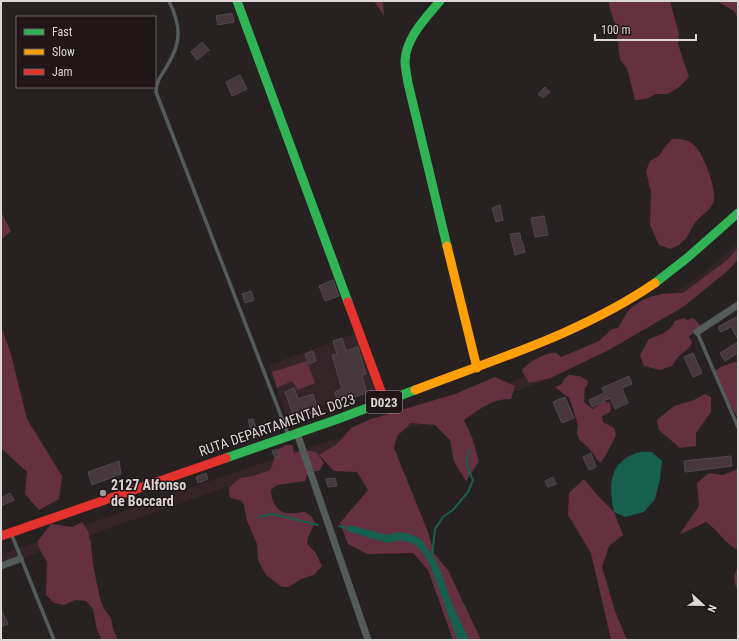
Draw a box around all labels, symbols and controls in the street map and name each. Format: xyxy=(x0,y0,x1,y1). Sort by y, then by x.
legend xyxy=(16,16,156,88)
scale bar xyxy=(595,16,696,42)
text: 100 m xyxy=(601,23,631,37)
text: Fast xyxy=(52,25,73,39)
text: Slow xyxy=(52,45,75,59)
text: Jam xyxy=(52,65,73,79)
street label: RUTA DEPARTAMENTAL D023 xyxy=(197,391,357,459)
road number: D023 xyxy=(366,391,402,413)
place label: 2127 Alfonso de Boccard xyxy=(111,477,186,509)
marker: 2127 Alfonso de Boccard xyxy=(98,488,108,498)
north arrow xyxy=(683,585,723,625)
text: N xyxy=(704,603,719,614)

